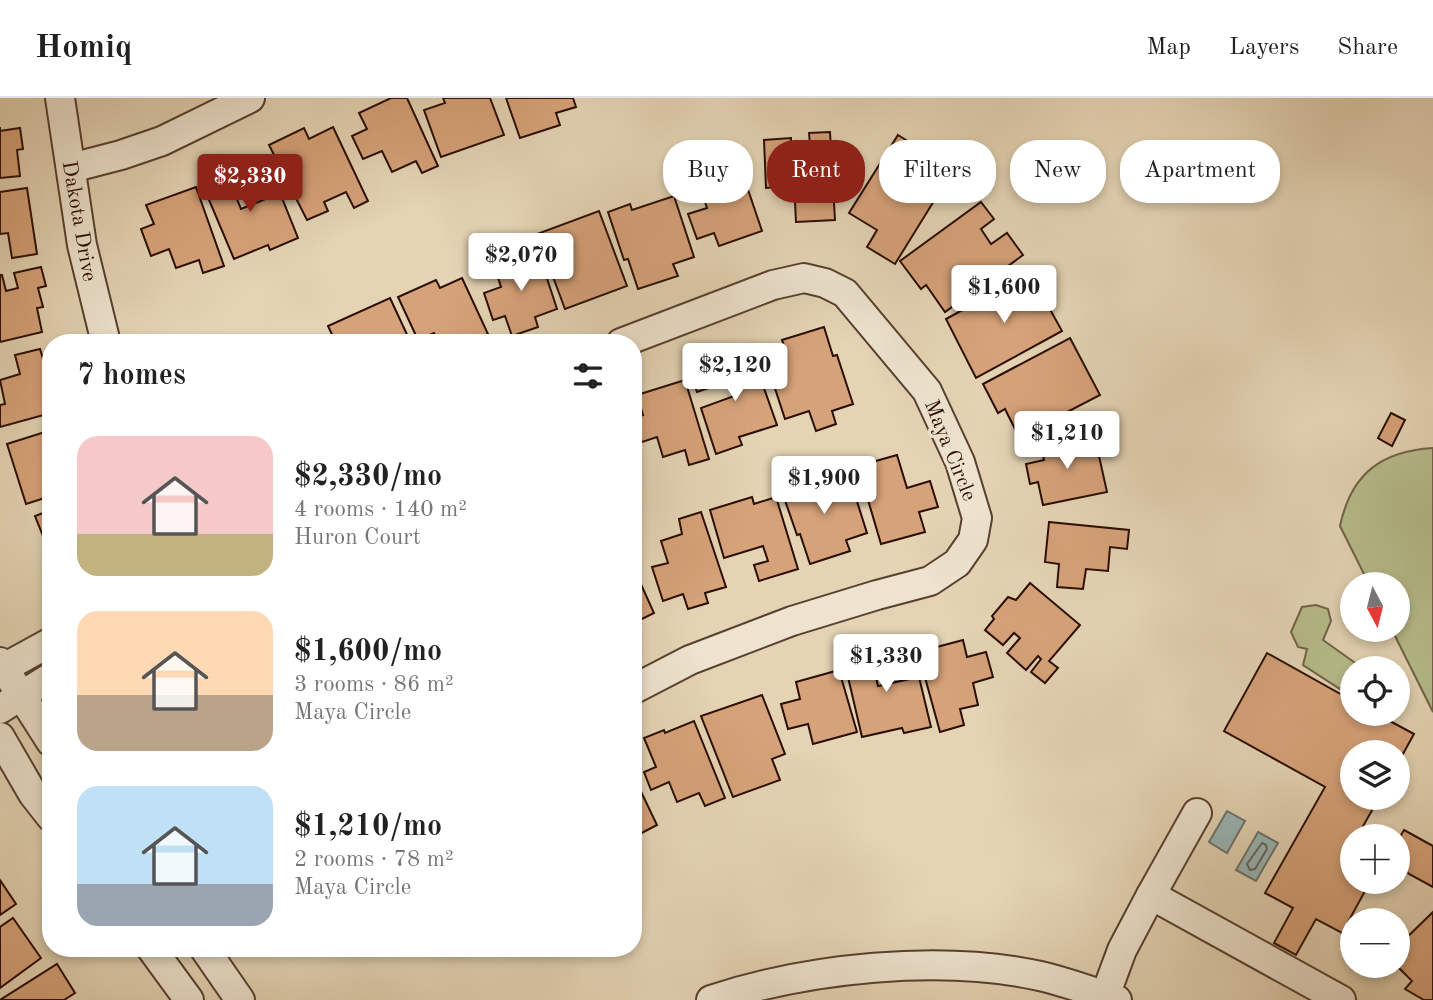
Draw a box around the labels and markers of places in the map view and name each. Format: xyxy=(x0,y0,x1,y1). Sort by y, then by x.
pin: $2,330 xyxy=(193,155,307,214)
pin: $2,070 xyxy=(464,234,578,293)
pin: $1,600 xyxy=(947,266,1061,325)
pin: $2,120 xyxy=(678,344,792,403)
pin: $1,210 xyxy=(1010,412,1124,471)
pin: $1,900 xyxy=(767,456,881,516)
pin: $1,330 xyxy=(829,634,943,694)

